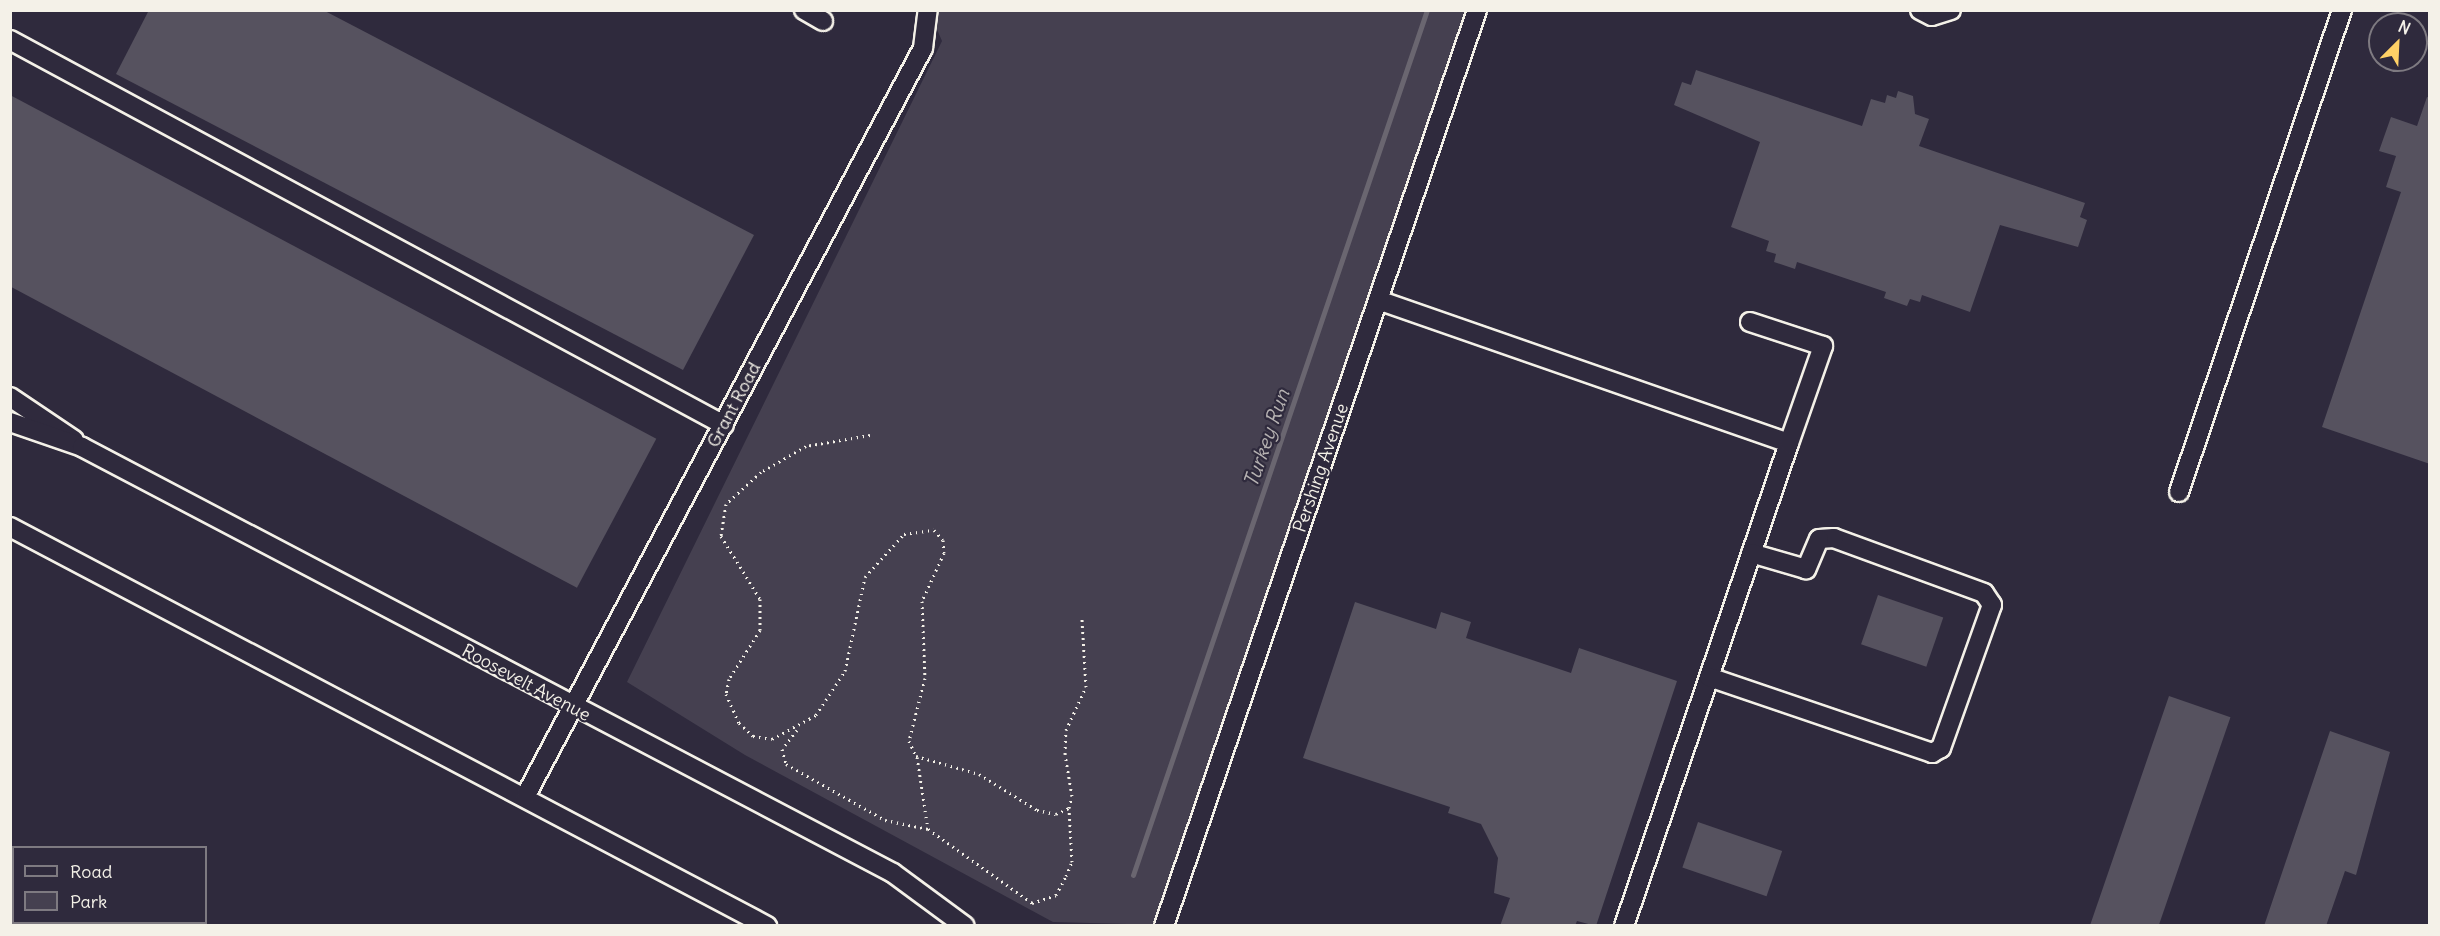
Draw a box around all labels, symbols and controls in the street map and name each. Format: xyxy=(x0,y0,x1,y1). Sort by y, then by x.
north arrow xyxy=(2368,12,2428,72)
text: N xyxy=(2395,16,2414,39)
street label: Grant Road xyxy=(703,359,765,451)
water label: Turkey Run xyxy=(1238,386,1294,490)
street label: Pershing Avenue xyxy=(1289,401,1353,535)
street label: Roosevelt Avenue xyxy=(458,640,594,726)
legend xyxy=(12,846,207,924)
text: Road xyxy=(70,860,112,883)
text: Park xyxy=(70,890,107,913)

